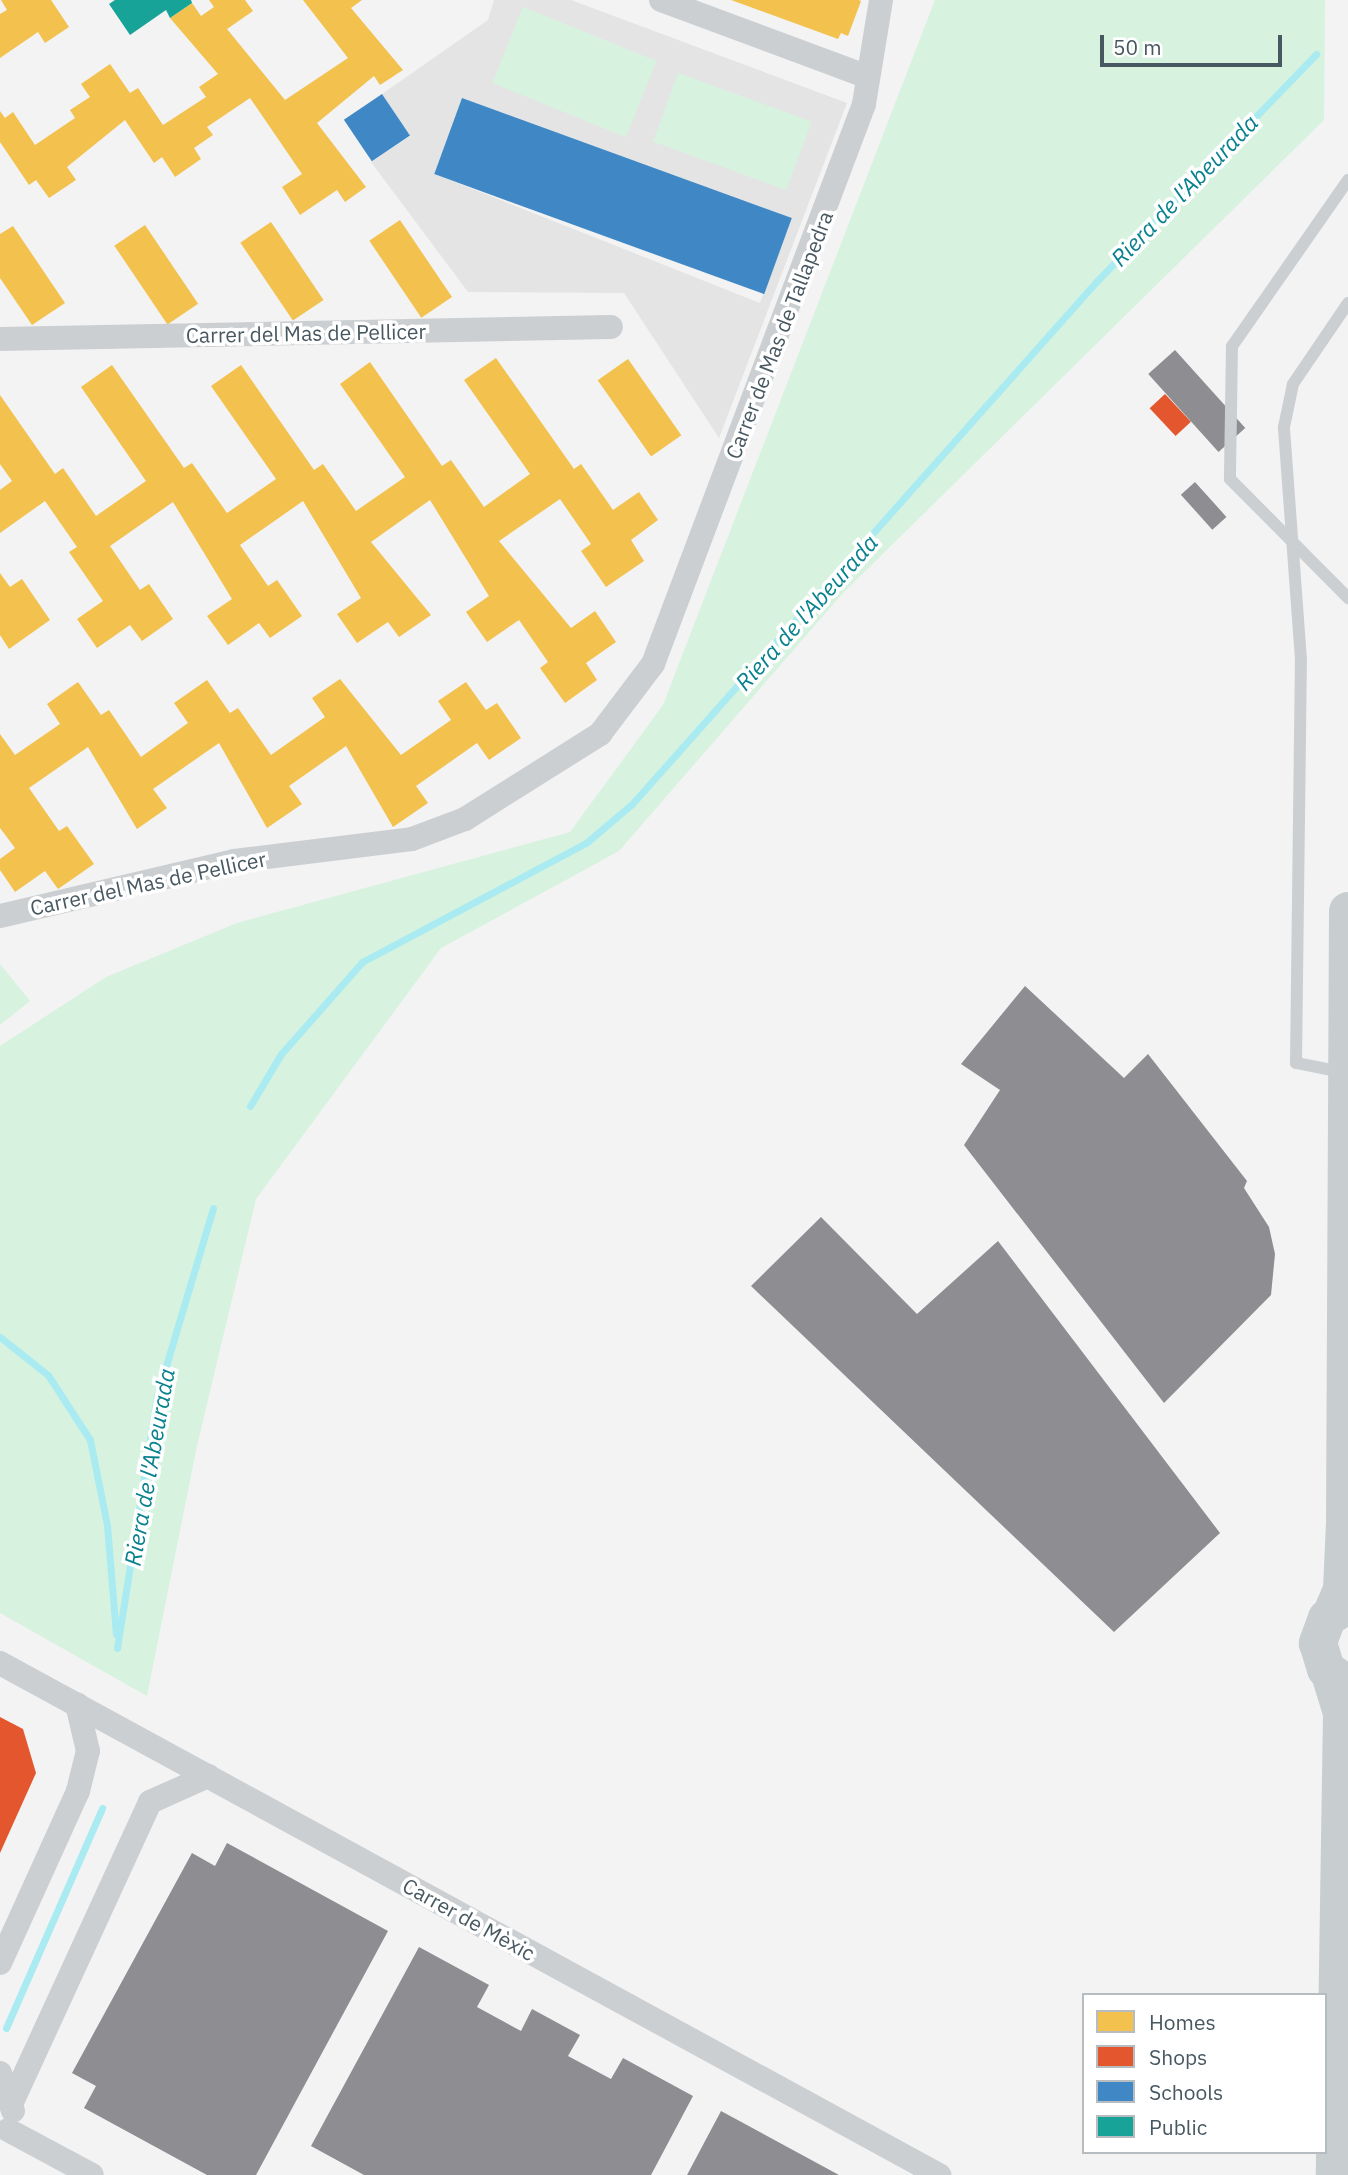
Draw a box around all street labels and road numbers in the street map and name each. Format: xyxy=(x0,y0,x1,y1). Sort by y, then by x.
street label: Carrer de Mas de Tallapedra xyxy=(720,207,838,463)
street label: Carrer del Mas de Pellicer xyxy=(186,318,426,348)
street label: Carrer del Mas de Pellicer xyxy=(28,846,268,920)
street label: Carrer de Mèxic xyxy=(399,1872,539,1966)

